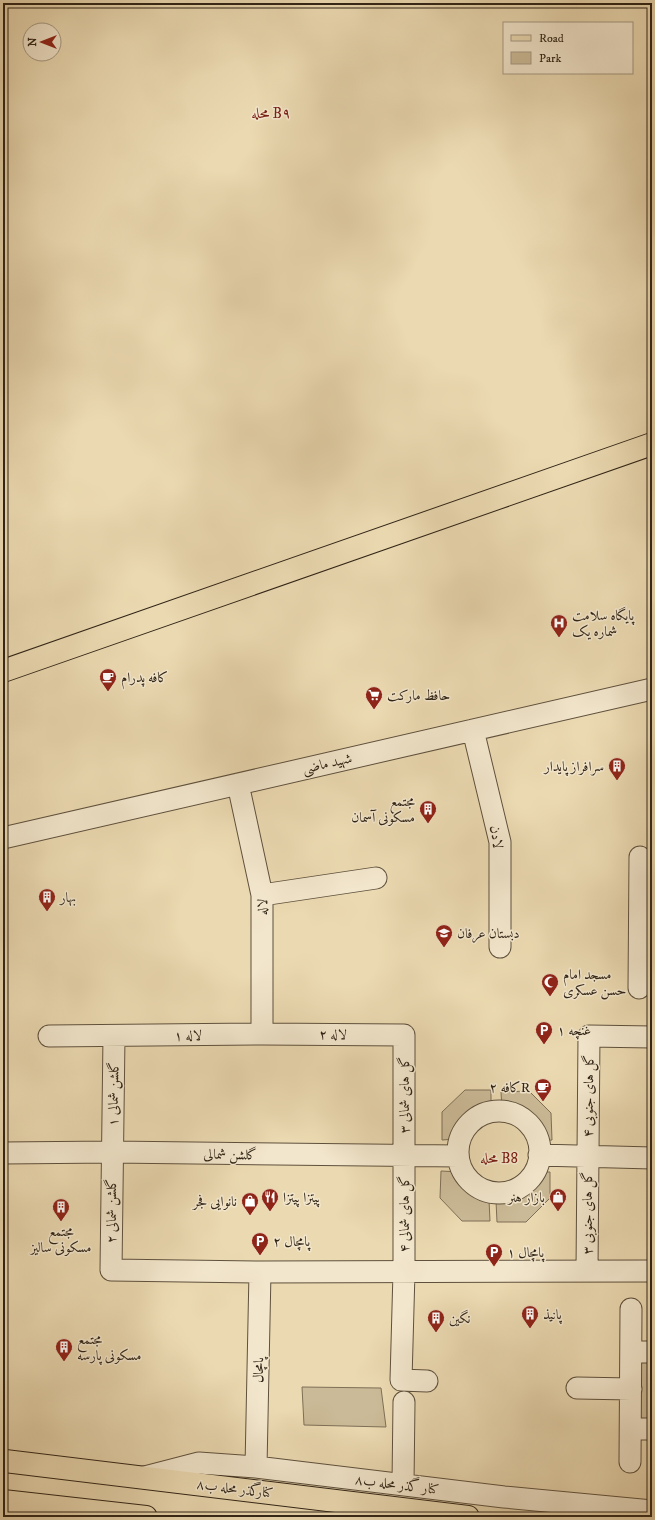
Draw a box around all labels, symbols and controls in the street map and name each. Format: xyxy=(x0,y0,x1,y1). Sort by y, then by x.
north arrow xyxy=(22,22,62,62)
legend xyxy=(503,22,633,74)
text: Road xyxy=(539,31,564,46)
text: N xyxy=(26,37,40,47)
text: Park xyxy=(539,51,561,66)
district label: محله B۹ xyxy=(251,104,291,123)
place label: پایگاه سلامت شماره یک xyxy=(572,606,635,641)
hospital icon: پایگاه سلامت شماره یک xyxy=(549,613,569,638)
cafe icon: کافه پدرام xyxy=(98,667,118,692)
place label: کافه پدرام xyxy=(121,669,168,690)
supermarket icon: حافظ مارکت xyxy=(364,685,384,710)
place label: حافظ مارکت xyxy=(387,687,450,705)
street label: شهید ماضی xyxy=(301,749,354,778)
building icon: سرافراز پایدار xyxy=(607,756,627,781)
place label: سرافراز پایدار xyxy=(542,758,604,777)
place label: مجتمع مسکونی آسمان xyxy=(351,793,416,827)
building icon: مجتمع مسکونی آسمان xyxy=(418,799,438,824)
street label: لادن xyxy=(485,824,507,850)
building icon: بهار xyxy=(37,887,57,912)
place label: بهار xyxy=(58,889,76,907)
street label: لاله xyxy=(254,899,272,915)
school or university icon: دبستان عرفان xyxy=(434,923,454,948)
place label: دبستان عرفان xyxy=(457,925,520,943)
place label: مسجد امام حسن عسکری xyxy=(563,966,626,1000)
mosque icon: مسجد امام حسن عسکری xyxy=(540,972,560,997)
parking icon: غنچه ۱ xyxy=(534,1020,554,1045)
place label: غنچه ۱ xyxy=(557,1022,591,1040)
street label: لاله ۲ xyxy=(319,1026,347,1044)
street label: لاله ۱ xyxy=(174,1027,202,1045)
street label: گل های جنوبی ۴ xyxy=(579,1054,600,1138)
street label: گل های شمالی ۳ xyxy=(396,1056,415,1134)
street label: گلشن شمالی ۱ xyxy=(104,1062,124,1127)
cafe icon: کافه ۲R xyxy=(533,1077,553,1102)
place label: کافه ۲R xyxy=(489,1079,531,1097)
street label: گلشن شمالی xyxy=(203,1146,257,1164)
district label: محله B8 xyxy=(480,1149,518,1168)
street label: گل های جنوبی ۳ xyxy=(579,1172,598,1254)
street label: گل های شمالی ۴ xyxy=(396,1175,415,1253)
street label: گلشن شمالی ۲ xyxy=(103,1179,121,1243)
restaurant icon: پیتزا پیتزا xyxy=(260,1187,280,1212)
shop icon: بازار هنر xyxy=(548,1187,568,1212)
place label: پیتزا پیتزا xyxy=(283,1189,320,1208)
place label: بازار هنر xyxy=(506,1189,545,1207)
shop icon: نانوایی فجر xyxy=(240,1191,260,1216)
place label: نانوایی فجر xyxy=(191,1193,237,1211)
building icon: مجتمع مسکونی سالیز xyxy=(51,1197,71,1222)
place label: مجتمع مسکونی سالیز xyxy=(28,1223,92,1257)
parking icon: پامچال ۲ xyxy=(250,1231,270,1256)
place label: پامچال ۲ xyxy=(273,1233,312,1252)
parking icon: پامچال ۱ xyxy=(484,1242,504,1267)
place label: پامچال ۱ xyxy=(507,1244,546,1263)
building icon: پانیذ xyxy=(520,1304,540,1329)
place label: پانیذ xyxy=(543,1306,563,1325)
building icon: نگین xyxy=(426,1308,446,1333)
place label: نگین xyxy=(449,1309,471,1328)
place label: مجتمع مسکونی پارسه xyxy=(77,1331,141,1366)
building icon: مجتمع مسکونی پارسه xyxy=(54,1337,74,1362)
street label: پامچال xyxy=(250,1356,269,1383)
street label: کنار گذر محله ب۸ xyxy=(354,1469,440,1499)
street label: کنارگذر محله ب۸ xyxy=(195,1473,275,1503)

